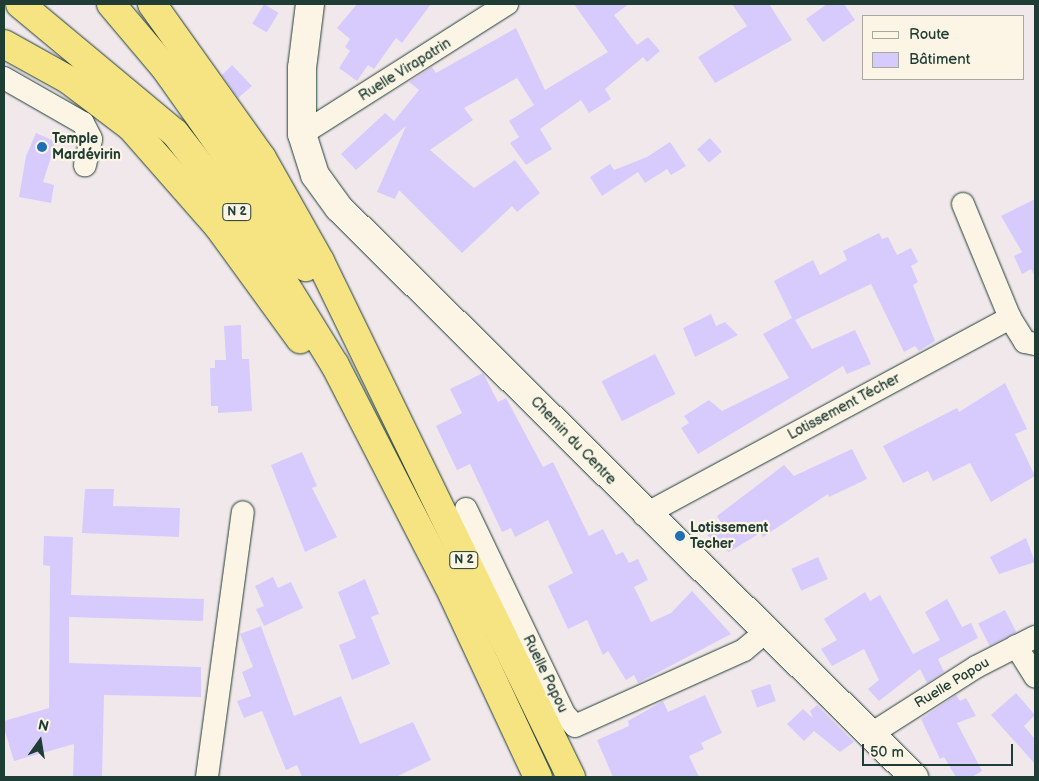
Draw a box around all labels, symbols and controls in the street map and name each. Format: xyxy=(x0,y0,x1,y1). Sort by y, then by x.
legend xyxy=(862,15,1024,80)
text: Route xyxy=(909,25,949,44)
street label: Ruelle Virapatrin xyxy=(356,35,454,105)
text: Bâtiment xyxy=(909,50,970,69)
place label: Temple Mardévirin xyxy=(52,131,121,164)
marker: Temple Mardévirin xyxy=(36,141,48,153)
road number: N 2 xyxy=(222,202,252,222)
street label: Lotissement Técher xyxy=(785,370,903,444)
street label: Chemin du Centre xyxy=(527,394,619,488)
place label: Lotissement Techer xyxy=(690,520,768,552)
marker: Lotissement Techer xyxy=(674,530,686,542)
road number: N 2 xyxy=(449,550,479,570)
street label: Ruelle Papou xyxy=(519,632,571,716)
street label: Ruelle Papou xyxy=(912,654,992,712)
north arrow xyxy=(15,716,65,766)
text: N xyxy=(36,716,51,735)
scale bar xyxy=(864,734,1015,766)
text: 50 m xyxy=(870,743,904,762)

